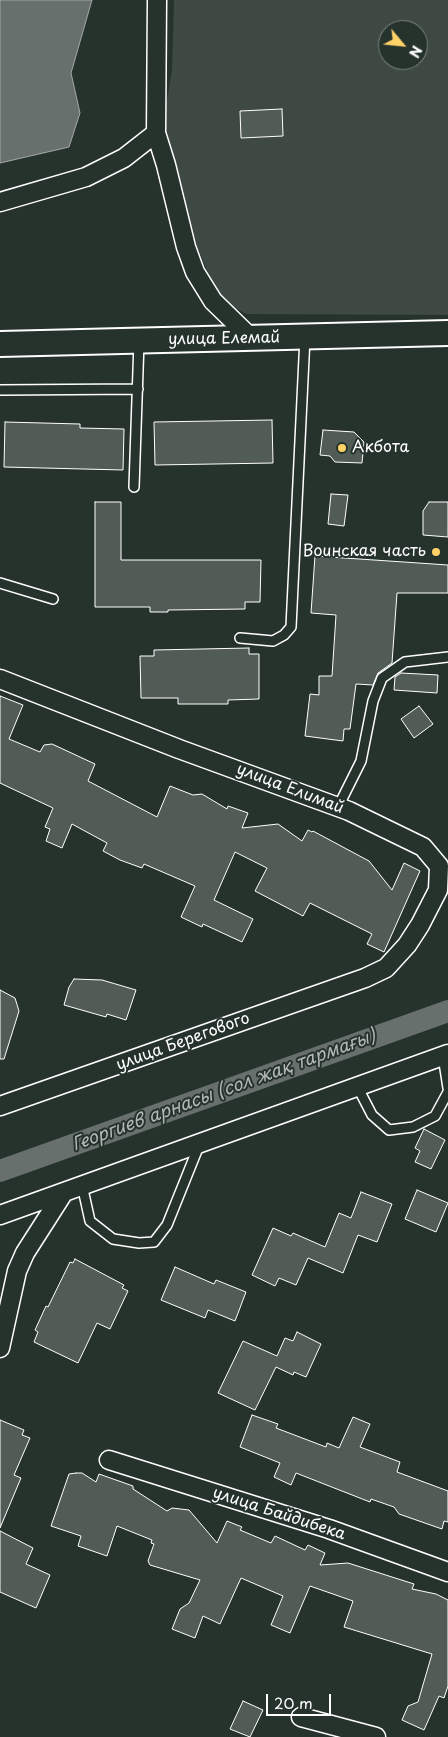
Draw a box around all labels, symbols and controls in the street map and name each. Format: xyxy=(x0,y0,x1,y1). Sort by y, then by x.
north arrow xyxy=(378,20,428,70)
text: N xyxy=(404,42,428,62)
street label: улица Елемай xyxy=(168,328,280,350)
place label: Акбота xyxy=(352,438,409,458)
marker: Акбота xyxy=(336,442,348,454)
place label: Воинская часть xyxy=(303,542,426,562)
marker: Воинская часть xyxy=(430,546,442,558)
street label: улица Елимай xyxy=(234,760,346,818)
street label: улица Берегового xyxy=(114,1009,252,1075)
water label: Георгиев арнасы (сол жақ тармағы) xyxy=(69,1026,379,1156)
street label: улица Байдибека xyxy=(210,1483,348,1545)
scale bar xyxy=(268,1684,333,1716)
text: 20 m xyxy=(274,1691,313,1714)

